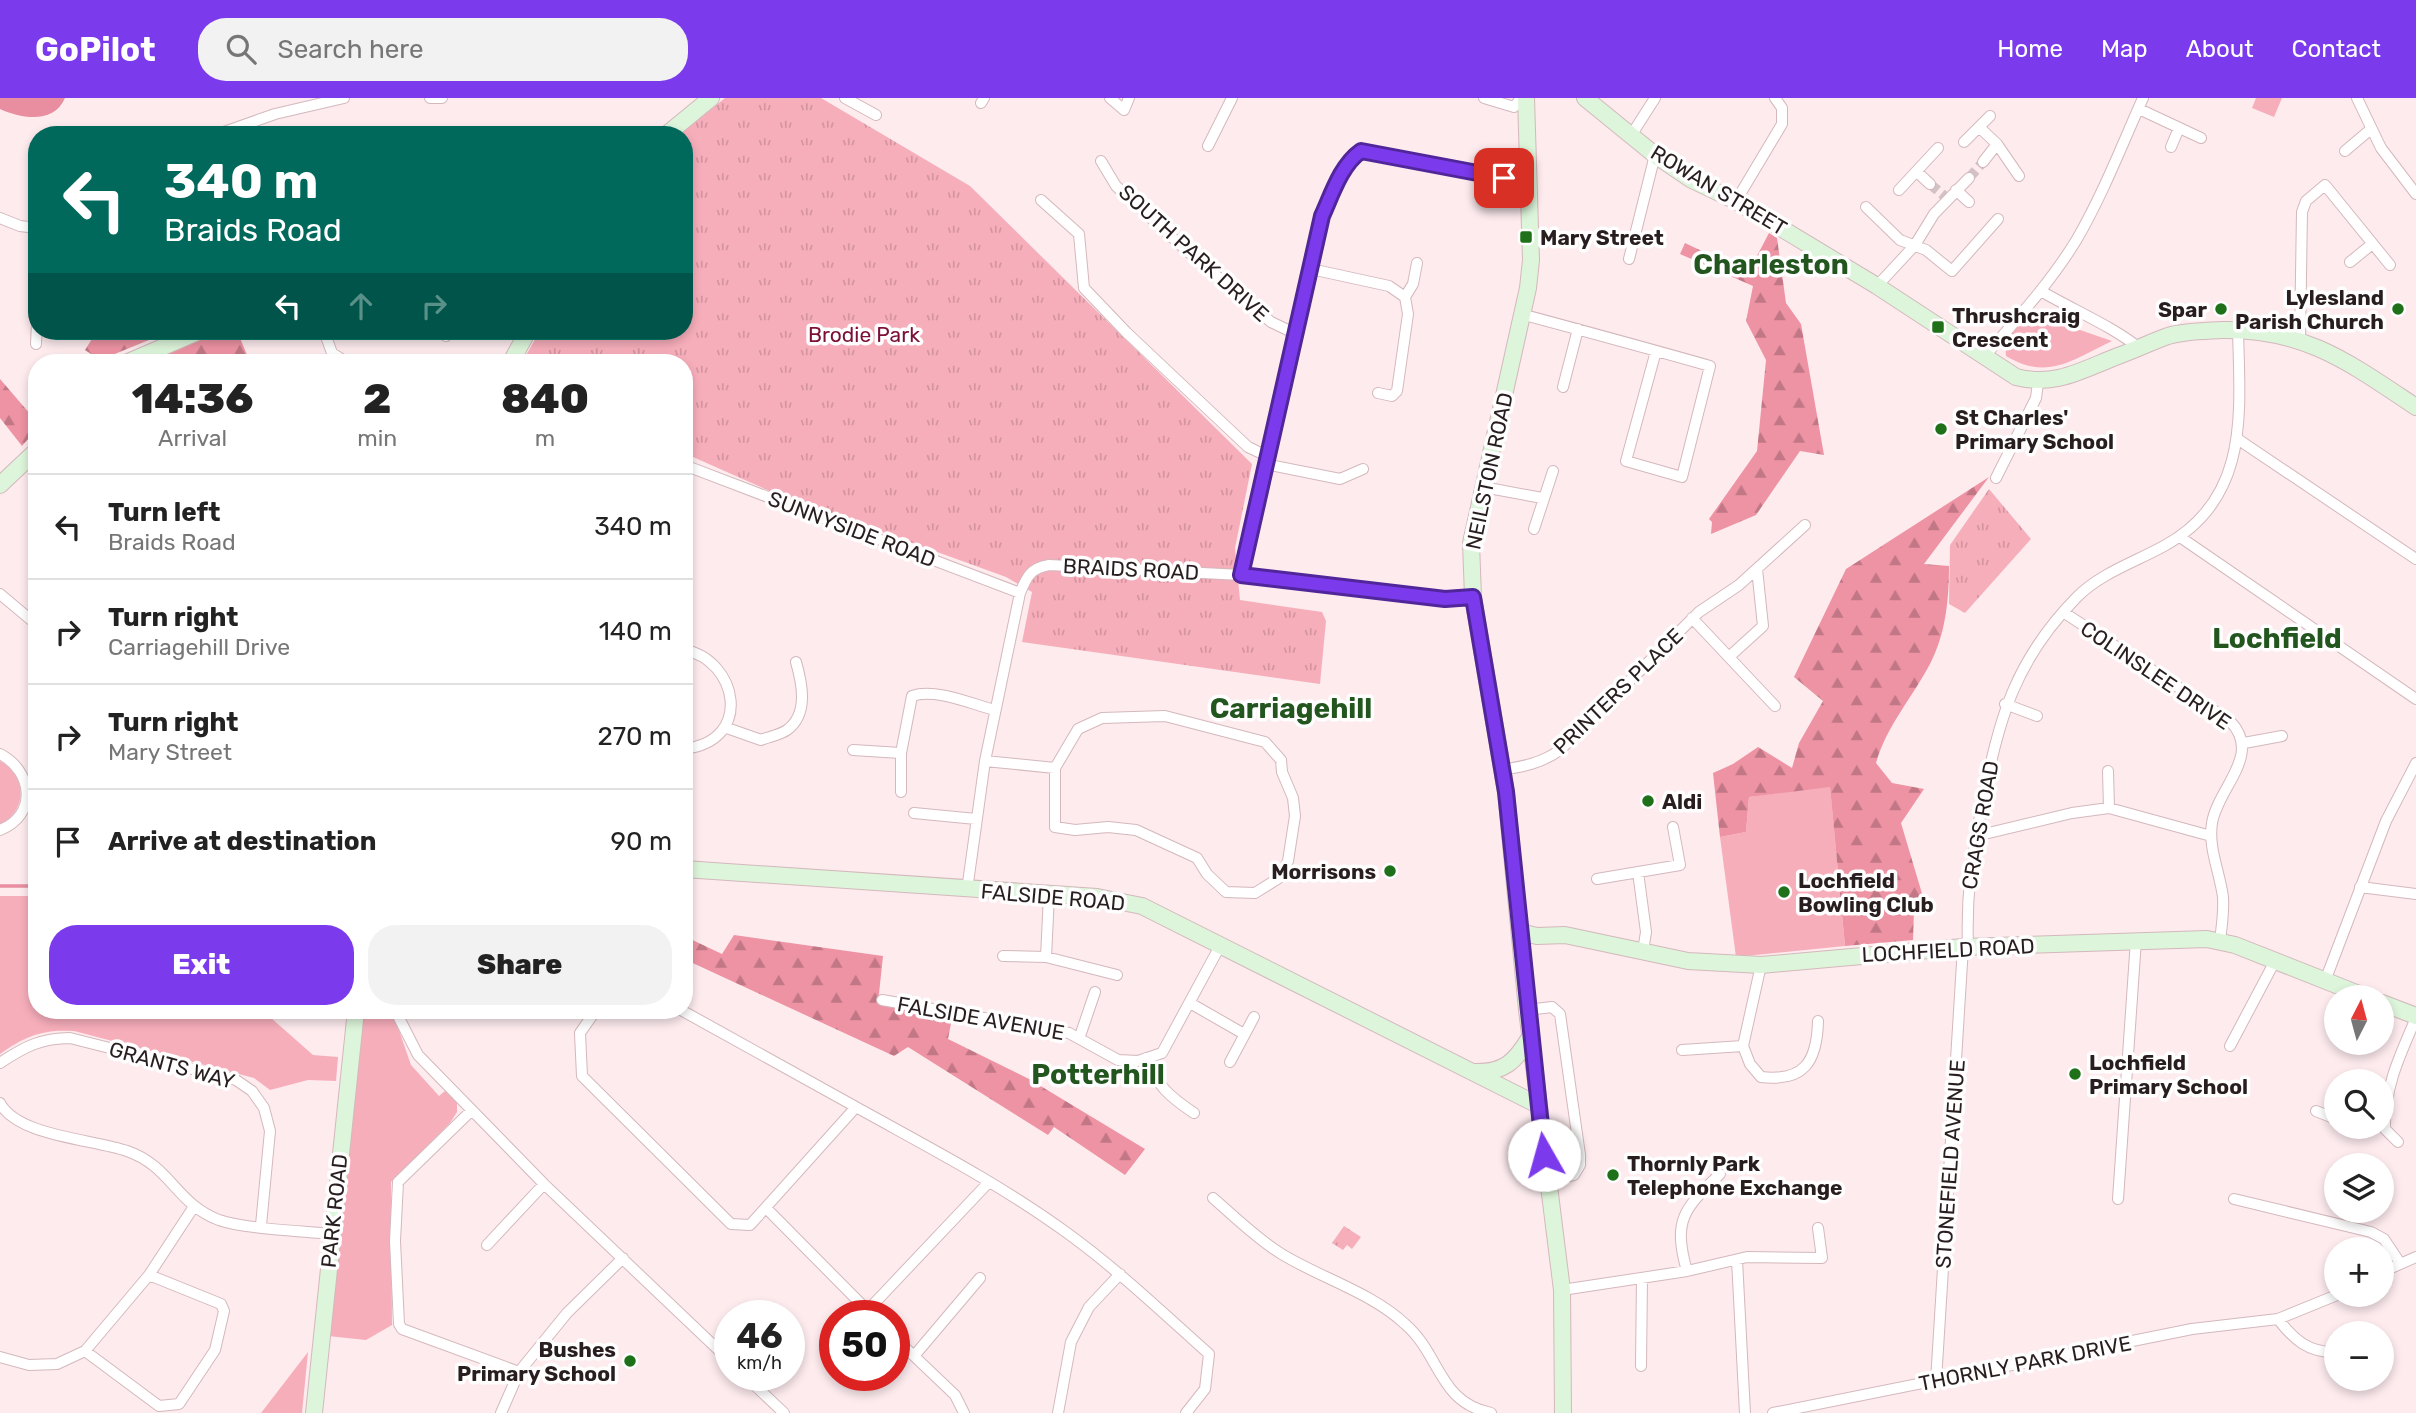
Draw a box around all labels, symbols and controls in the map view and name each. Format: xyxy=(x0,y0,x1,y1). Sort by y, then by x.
search box xyxy=(198,18,688,81)
text: GoPilot xyxy=(35,30,156,69)
icon: search xyxy=(222,30,260,68)
text: Search here xyxy=(278,34,423,65)
text: Home xyxy=(1997,35,2063,63)
text: Map xyxy=(2101,35,2148,63)
text: About xyxy=(2186,35,2254,63)
text: Contact xyxy=(2292,35,2381,63)
street label: ROWAN STREET xyxy=(1646,140,1792,240)
pin xyxy=(1474,148,1534,208)
text: 340 m xyxy=(164,152,318,210)
icon: left xyxy=(49,154,140,245)
icon: arrive xyxy=(1485,159,1523,197)
street label: SOUTH PARK DRIVE xyxy=(1114,179,1274,327)
text: Braids Road xyxy=(164,211,342,249)
place label: Mary Street xyxy=(1540,225,1664,250)
marker: Mary Street xyxy=(1518,229,1534,245)
district label: Charleston xyxy=(1693,248,1849,281)
place label: Lylesland Parish Church xyxy=(2235,285,2384,334)
icon: left xyxy=(269,287,307,325)
icon: ahead xyxy=(342,287,380,325)
icon: right xyxy=(415,287,453,325)
place label: Spar xyxy=(2158,297,2207,322)
marker: Spar xyxy=(2213,301,2229,317)
marker: Lylesland Parish Church xyxy=(2390,301,2406,317)
place label: Thrushcraig Crescent xyxy=(1952,303,2080,352)
marker: Thrushcraig Crescent xyxy=(1930,319,1946,335)
park label: Brodie Park xyxy=(808,322,920,347)
text: 14:36 xyxy=(132,374,253,424)
text: 2 xyxy=(363,374,391,424)
text: 840 xyxy=(501,374,589,424)
street label: NEILSTON ROAD xyxy=(1460,390,1518,552)
place label: St Charles' Primary School xyxy=(1955,405,2114,454)
marker: St Charles' Primary School xyxy=(1933,421,1949,437)
text: Arrival xyxy=(158,424,227,452)
text: min xyxy=(357,424,397,452)
text: m xyxy=(535,424,555,452)
street label: SUNNYSIDE ROAD xyxy=(765,486,939,572)
text: Turn left xyxy=(108,497,220,528)
icon: left xyxy=(49,508,87,546)
text: 340 m xyxy=(594,511,672,542)
text: Braids Road xyxy=(108,528,236,556)
street label: BRAIDS ROAD xyxy=(1062,553,1200,585)
text: Turn right xyxy=(108,602,238,633)
icon: right xyxy=(49,613,87,651)
street label: COLINSLEE DRIVE xyxy=(2076,615,2236,735)
text: 140 m xyxy=(599,616,672,647)
district label: Lochfield xyxy=(2212,622,2342,655)
street label: PRINTERS PLACE xyxy=(1548,623,1688,759)
text: Carriagehill Drive xyxy=(108,633,290,661)
district label: Carriagehill xyxy=(1210,692,1372,725)
text: Turn right xyxy=(108,707,238,738)
icon: right xyxy=(49,718,87,756)
text: 270 m xyxy=(597,721,672,752)
text: Mary Street xyxy=(108,738,232,766)
street label: CRAGS ROAD xyxy=(1956,759,2004,891)
place label: Aldi xyxy=(1662,789,1702,814)
marker: Aldi xyxy=(1640,793,1656,809)
icon: arrive xyxy=(49,823,87,861)
text: Arrive at destination xyxy=(108,826,376,857)
text: 90 m xyxy=(611,826,672,857)
place label: Morrisons xyxy=(1271,859,1376,884)
marker: Morrisons xyxy=(1382,863,1398,879)
place label: Lochfield Bowling Club xyxy=(1798,868,1934,917)
street label: FALSIDE ROAD xyxy=(980,878,1126,916)
marker: Lochfield Bowling Club xyxy=(1776,884,1792,900)
button: Exit xyxy=(49,925,354,1005)
button: Share xyxy=(368,925,672,1005)
street label: LOCHFIELD ROAD xyxy=(1861,933,2035,967)
north arrow xyxy=(2324,985,2394,1055)
map controls xyxy=(2324,985,2394,1391)
street label: FALSIDE AVENUE xyxy=(895,991,1067,1045)
street label: GRANTS WAY xyxy=(106,1036,238,1094)
place label: Lochfield Primary School xyxy=(2089,1050,2248,1099)
district label: Potterhill xyxy=(1031,1058,1165,1091)
street label: STONEFIELD AVENUE xyxy=(1930,1059,1970,1269)
marker: Lochfield Primary School xyxy=(2067,1066,2083,1082)
button: search xyxy=(2324,1069,2394,1139)
position arrow xyxy=(1507,1118,1581,1192)
place label: Thornly Park Telephone Exchange xyxy=(1627,1151,1843,1200)
street label: PARK ROAD xyxy=(316,1153,352,1269)
button: layers xyxy=(2324,1153,2394,1223)
marker: Thornly Park Telephone Exchange xyxy=(1605,1167,1621,1183)
button: + xyxy=(2324,1237,2394,1307)
speed limit sign: 50 xyxy=(819,1300,910,1391)
text: 46 xyxy=(736,1315,783,1357)
button: − xyxy=(2324,1321,2394,1391)
street label: THORNLY PARK DRIVE xyxy=(1917,1330,2133,1396)
place label: Bushes Primary School xyxy=(457,1337,616,1386)
text: km/h xyxy=(737,1352,782,1374)
marker: Bushes Primary School xyxy=(622,1353,638,1369)

